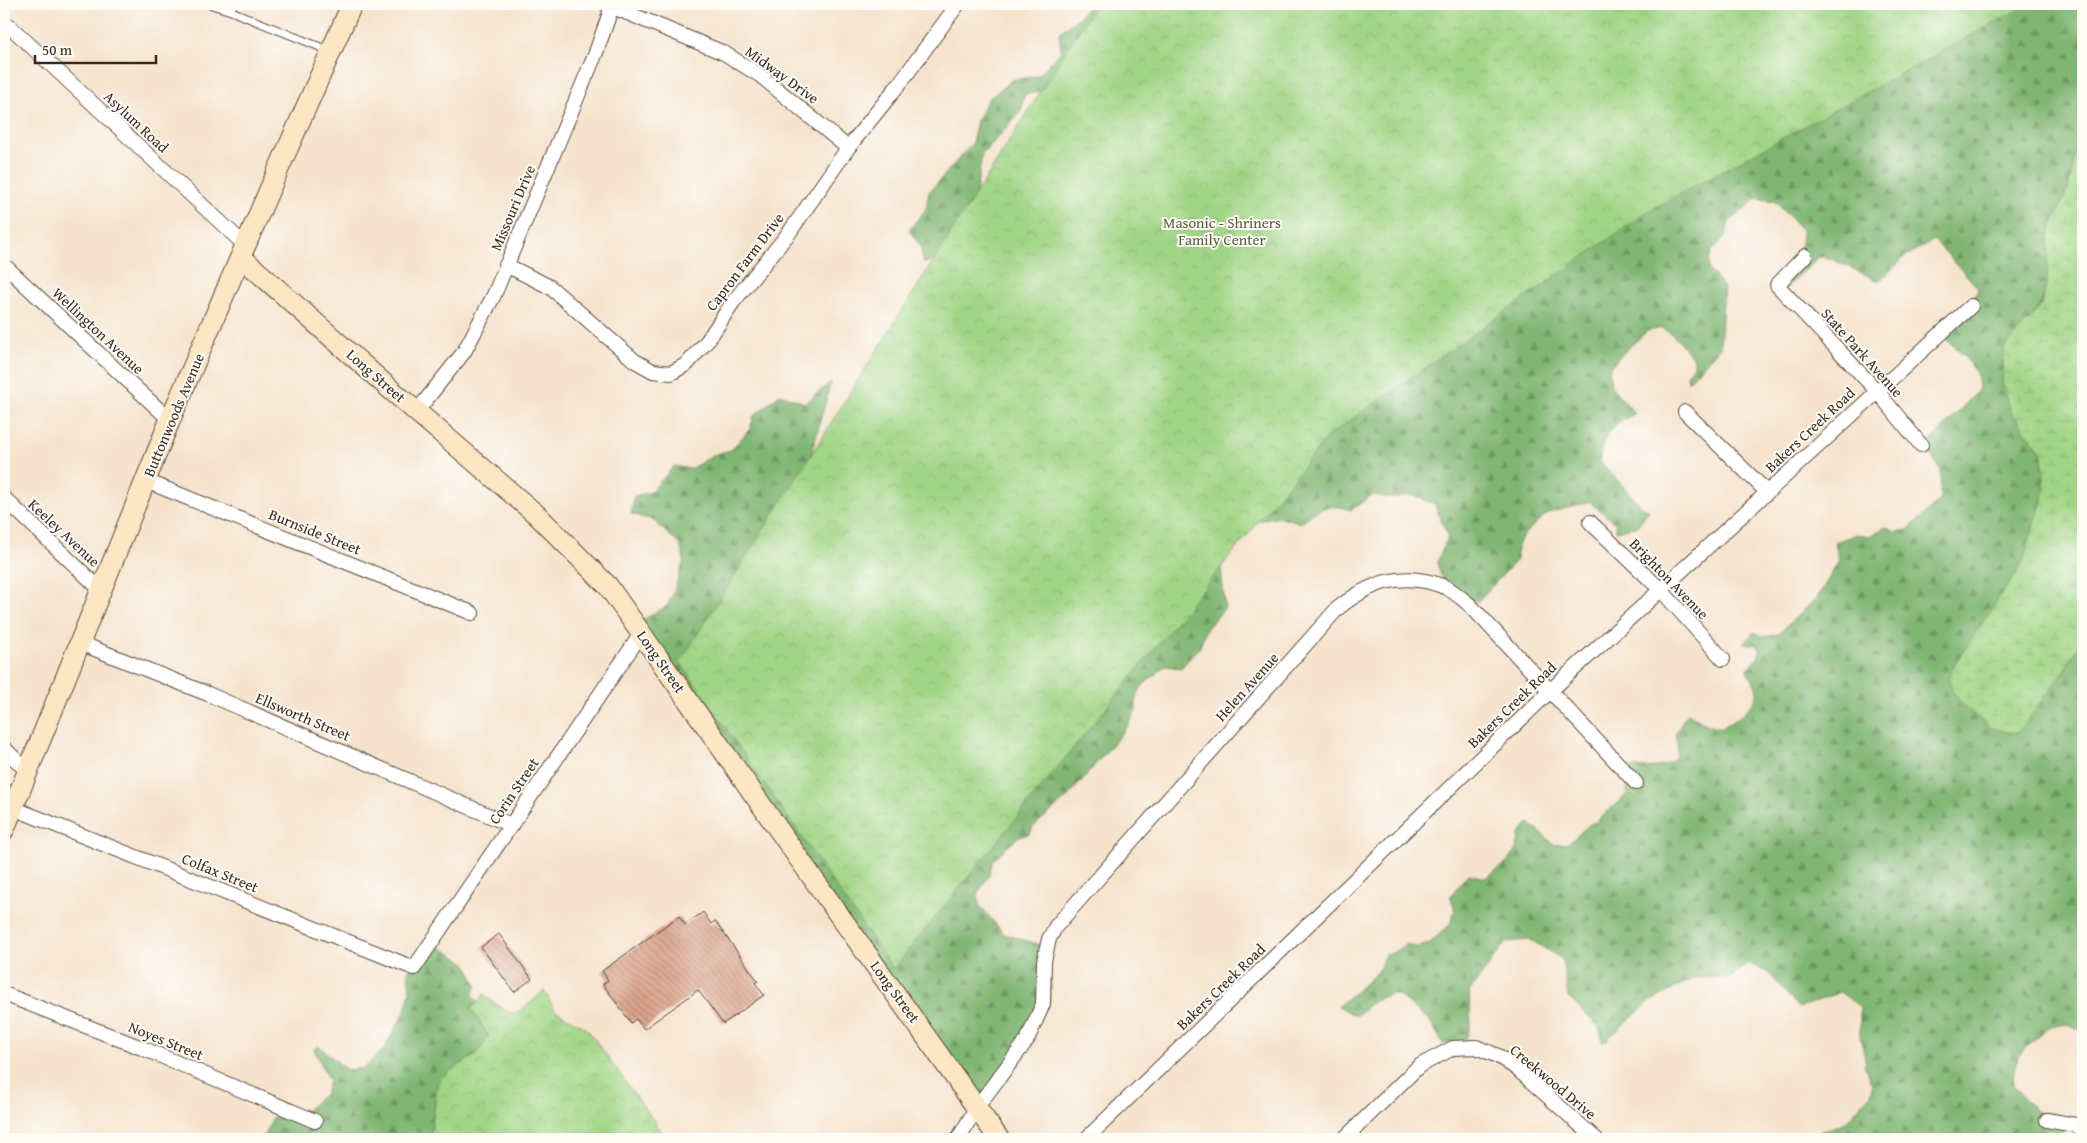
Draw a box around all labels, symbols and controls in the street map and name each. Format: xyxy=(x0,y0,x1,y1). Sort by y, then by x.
scale bar xyxy=(35,32,156,64)
text: 50 m xyxy=(42,39,73,60)
street label: Midway Drive xyxy=(741,41,823,109)
street label: Asylum Road xyxy=(99,86,173,157)
street label: Missouri Drive xyxy=(485,162,540,254)
street label: Capron Farm Drive xyxy=(701,208,788,315)
park label: Masonic - Shriners Family Center xyxy=(1163,212,1281,250)
street label: Wellington Avenue xyxy=(48,283,149,379)
street label: State Park Avenue xyxy=(1817,303,1908,402)
street label: Long Street xyxy=(342,344,411,408)
street label: Buttonwoods Avenue xyxy=(138,350,209,480)
street label: Bakers Creek Road xyxy=(1760,382,1859,477)
street label: Keeley Avenue xyxy=(24,494,105,571)
street label: Burnside Street xyxy=(266,504,365,560)
street label: Brighton Avenue xyxy=(1625,533,1714,624)
street label: Long Street xyxy=(632,626,691,698)
street label: Helen Avenue xyxy=(1210,648,1283,726)
street label: Bakers Creek Road xyxy=(1463,657,1561,752)
street label: Ellsworth Street xyxy=(253,687,355,746)
street label: Corin Street xyxy=(484,753,544,828)
street label: Colfax Street xyxy=(179,848,262,898)
street label: Bakers Creek Road xyxy=(1172,939,1270,1034)
street label: Long Street xyxy=(866,956,926,1028)
street label: Noyes Street xyxy=(126,1016,207,1065)
street label: Creekwood Drive xyxy=(1506,1039,1601,1124)

